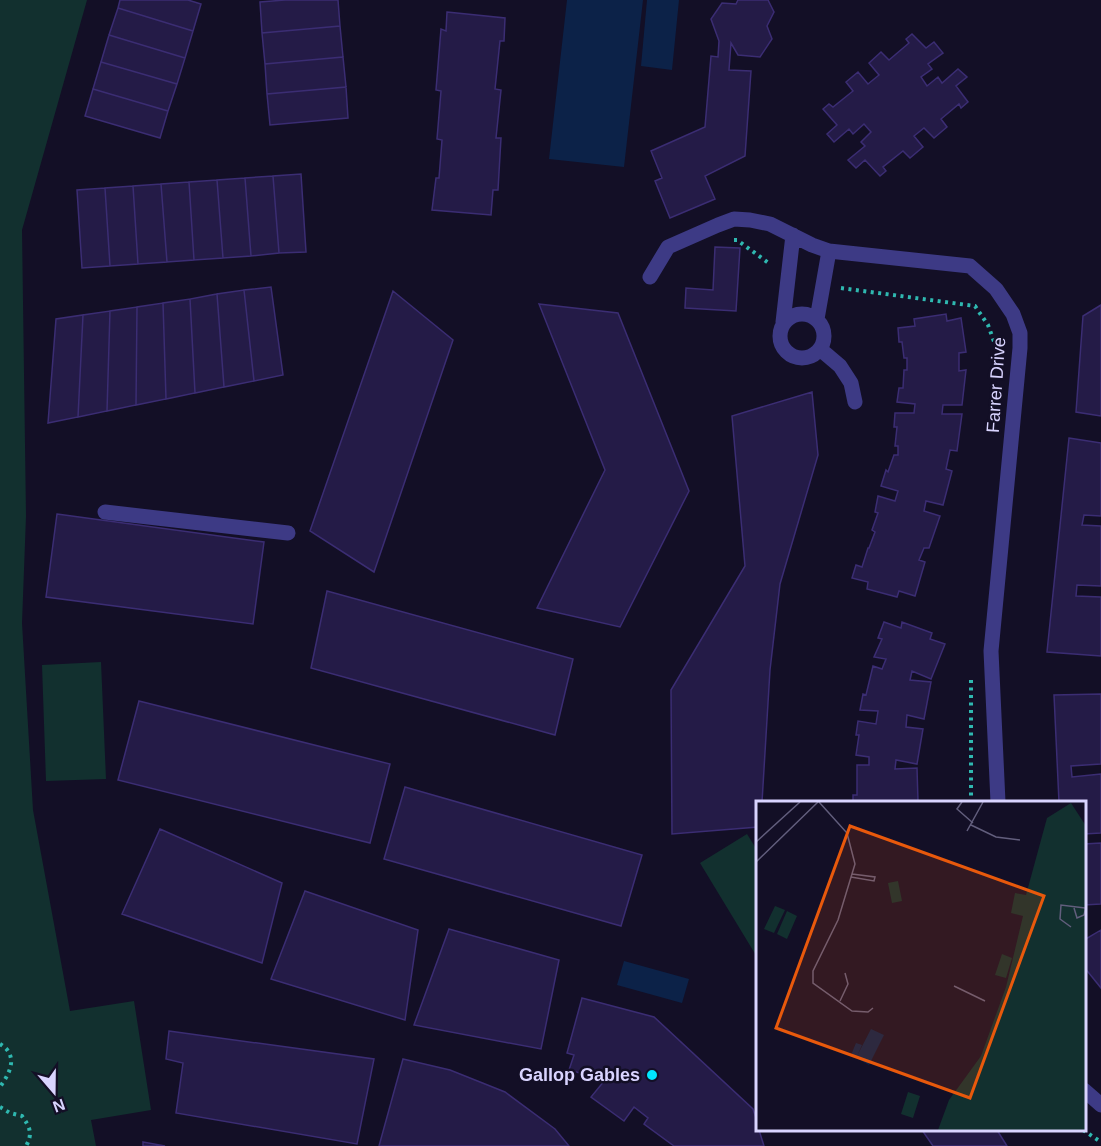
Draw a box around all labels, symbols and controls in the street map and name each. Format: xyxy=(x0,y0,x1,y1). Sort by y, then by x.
street label: Farrer Drive xyxy=(983,336,1009,434)
inset map xyxy=(756,801,1086,1131)
north arrow xyxy=(24,1062,84,1122)
place label: Gallop Gables xyxy=(519,1065,640,1085)
marker: Gallop Gables xyxy=(645,1068,659,1082)
text: N xyxy=(51,1096,67,1116)

